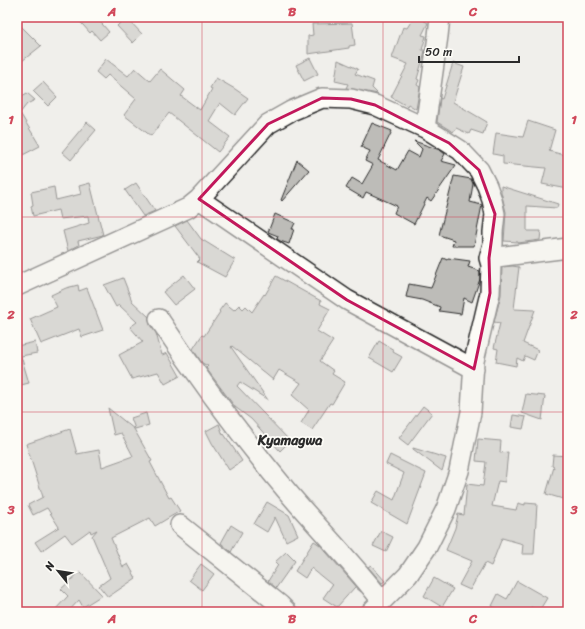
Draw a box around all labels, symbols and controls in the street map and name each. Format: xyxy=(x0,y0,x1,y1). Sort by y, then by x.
text: A xyxy=(107,0,116,23)
text: B xyxy=(288,0,297,23)
text: C xyxy=(468,0,478,23)
scale bar xyxy=(419,38,519,64)
text: 50 m xyxy=(425,41,452,63)
text: 1 xyxy=(8,108,14,131)
text: 1 xyxy=(571,108,577,131)
text: 2 xyxy=(6,303,15,326)
text: 2 xyxy=(569,303,578,326)
district label: Kyamagwa xyxy=(257,428,323,453)
text: 3 xyxy=(6,498,15,521)
text: 3 xyxy=(569,498,578,521)
north arrow xyxy=(38,551,78,591)
text: N xyxy=(39,558,60,575)
text: A xyxy=(107,607,116,629)
text: B xyxy=(288,607,297,629)
text: C xyxy=(468,607,478,629)

